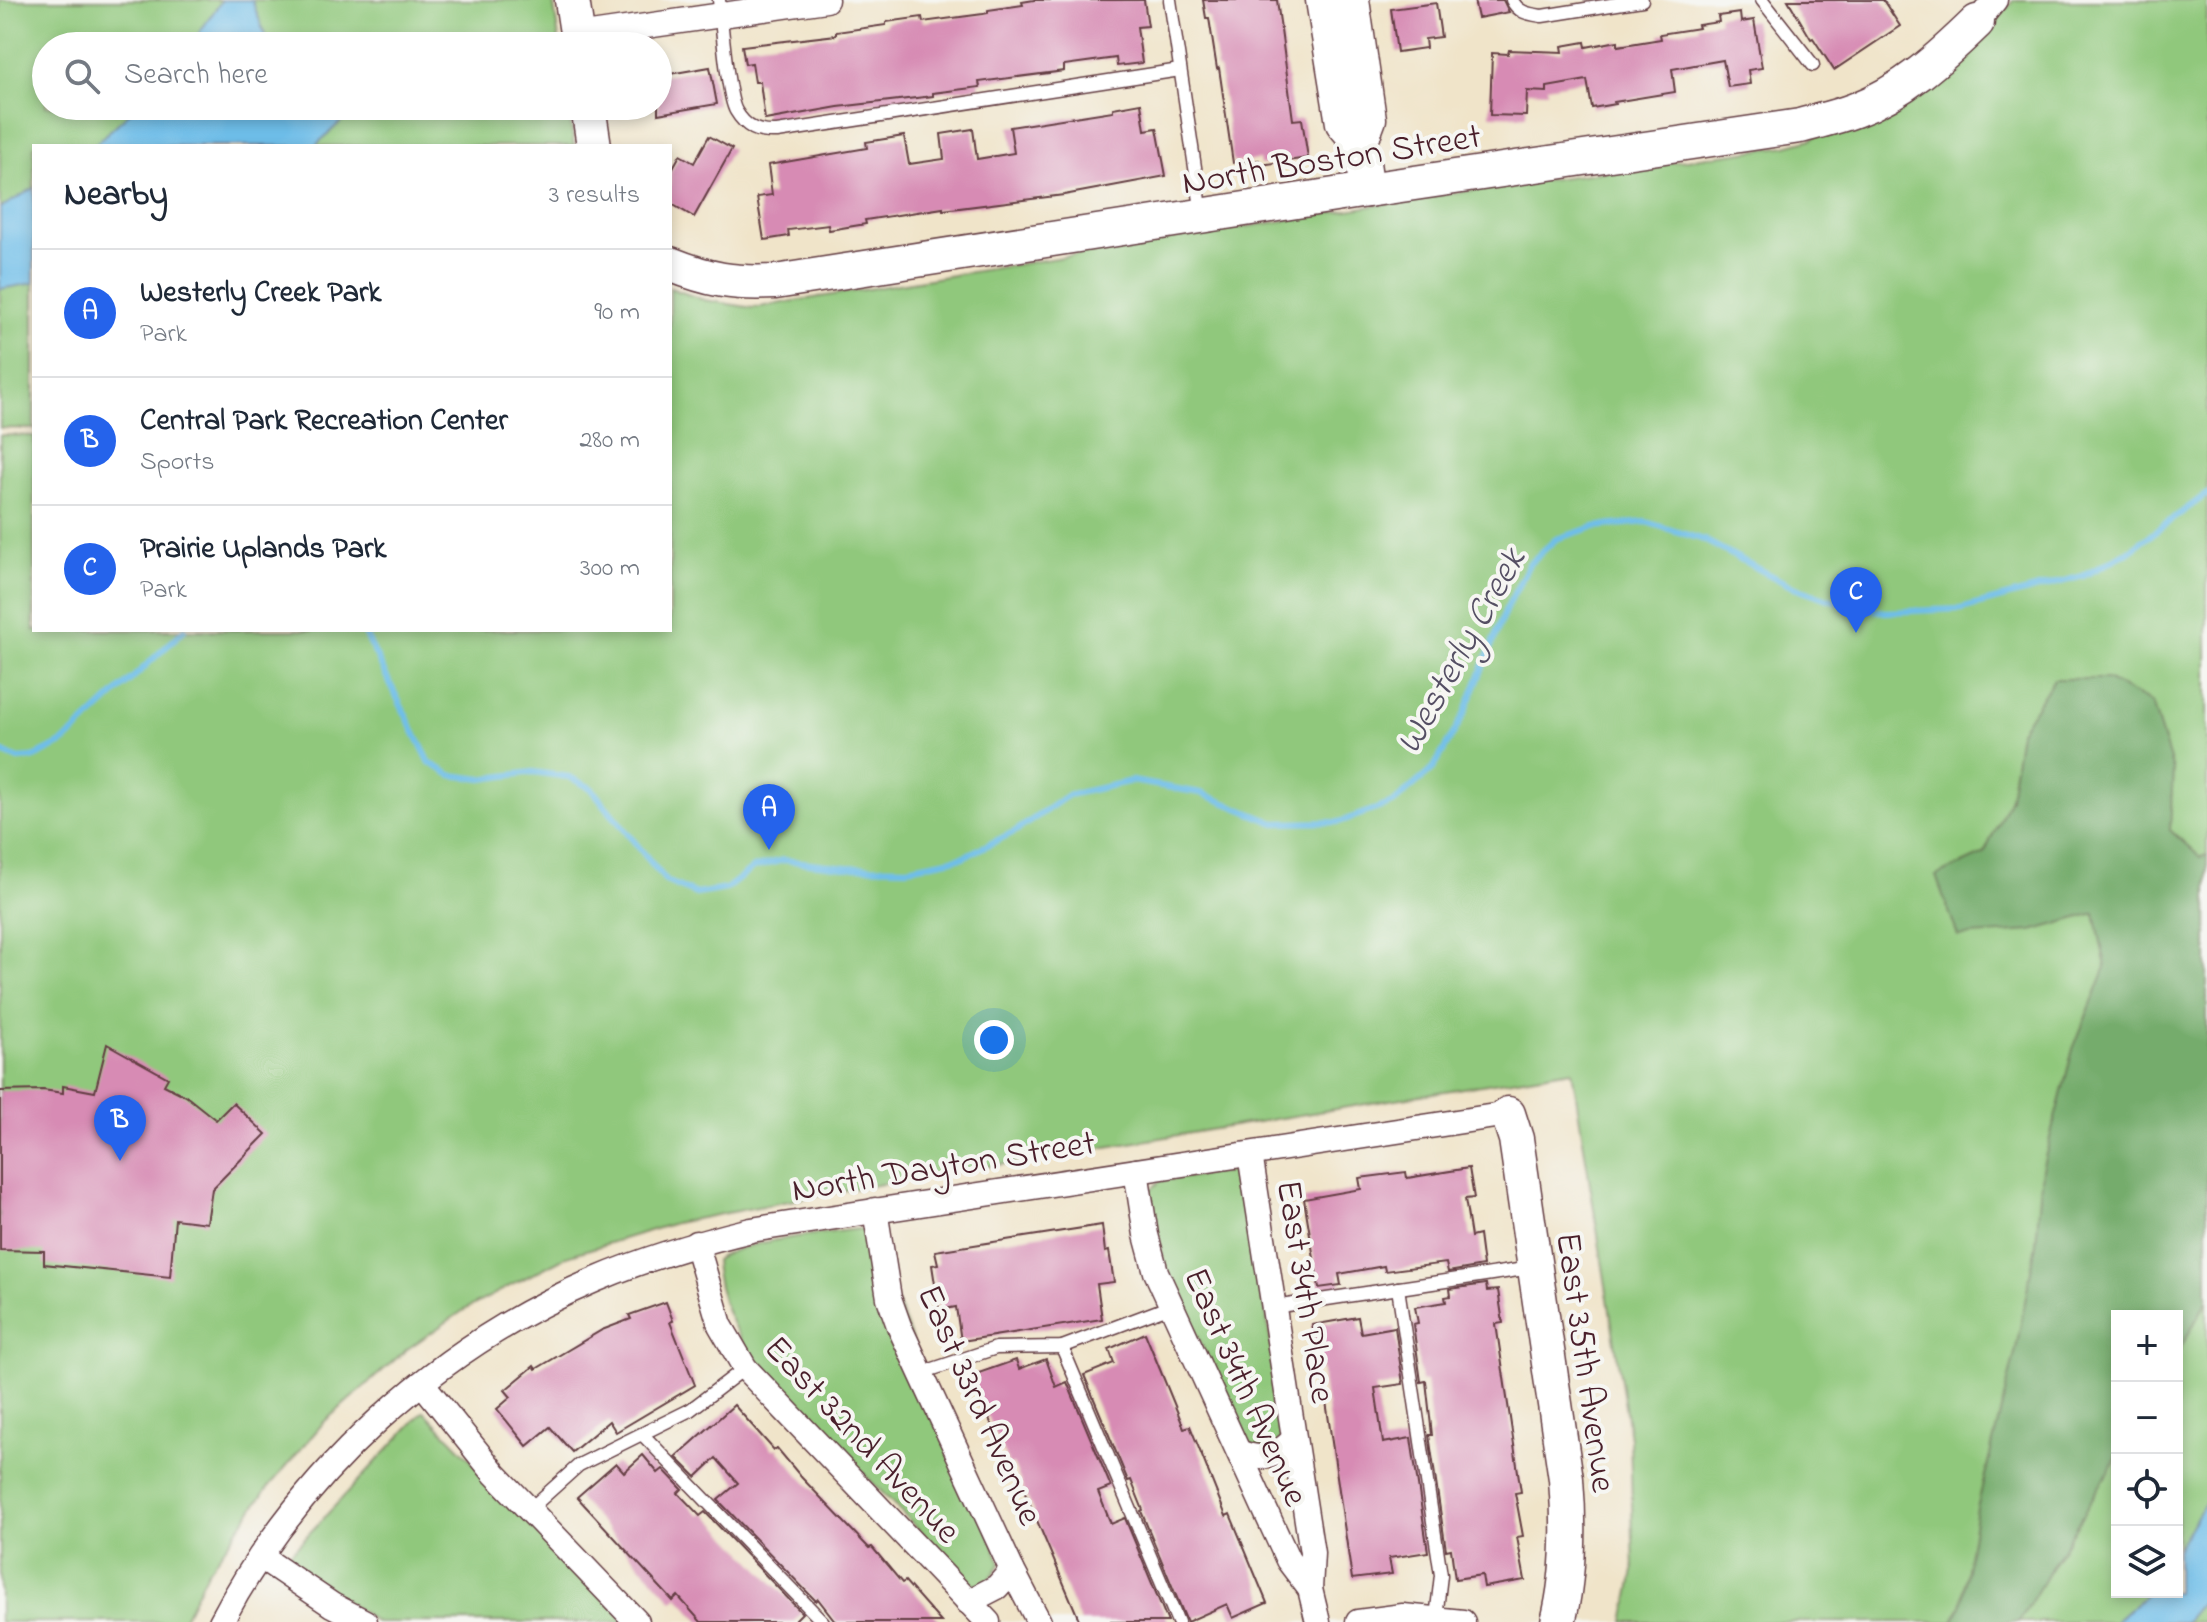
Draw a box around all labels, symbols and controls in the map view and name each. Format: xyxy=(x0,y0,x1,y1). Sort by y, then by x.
search box xyxy=(32,32,672,120)
icon: search xyxy=(60,54,104,98)
text: Search here xyxy=(124,54,268,98)
street label: North Boston Street xyxy=(1178,112,1485,211)
text: Nearby xyxy=(64,171,168,221)
text: 3 results xyxy=(549,177,640,215)
text: Westerly Creek Park xyxy=(140,272,382,316)
text: A xyxy=(82,294,98,332)
text: 90 m xyxy=(594,294,640,332)
text: Park xyxy=(140,316,187,354)
text: Central Park Recreation Center xyxy=(140,400,508,444)
text: B xyxy=(81,422,99,460)
text: 280 m xyxy=(579,422,640,460)
text: Sports xyxy=(140,444,214,482)
text: Prairie Uplands Park xyxy=(140,528,386,572)
water label: Westerly Creek xyxy=(1383,538,1543,765)
text: C xyxy=(83,550,97,588)
text: 300 m xyxy=(580,550,640,588)
pin: C xyxy=(1830,567,1882,633)
text: Park xyxy=(140,572,187,610)
pin: A xyxy=(743,784,795,850)
your location xyxy=(974,1020,1014,1060)
pin: B xyxy=(94,1095,146,1161)
street label: North Dayton Street xyxy=(788,1118,1099,1219)
street label: East 34th Place xyxy=(1260,1177,1347,1408)
street label: East 35th Avenue xyxy=(1539,1229,1628,1497)
street label: East 34th Avenue xyxy=(1168,1260,1321,1516)
street label: East 33rd Avenue xyxy=(901,1277,1055,1535)
map controls xyxy=(2111,1310,2183,1598)
button: + xyxy=(2111,1310,2183,1382)
street label: East 32nd Avenue xyxy=(750,1325,972,1558)
button: − xyxy=(2111,1382,2183,1454)
button: locate xyxy=(2111,1454,2183,1526)
button: layers xyxy=(2111,1526,2183,1598)

